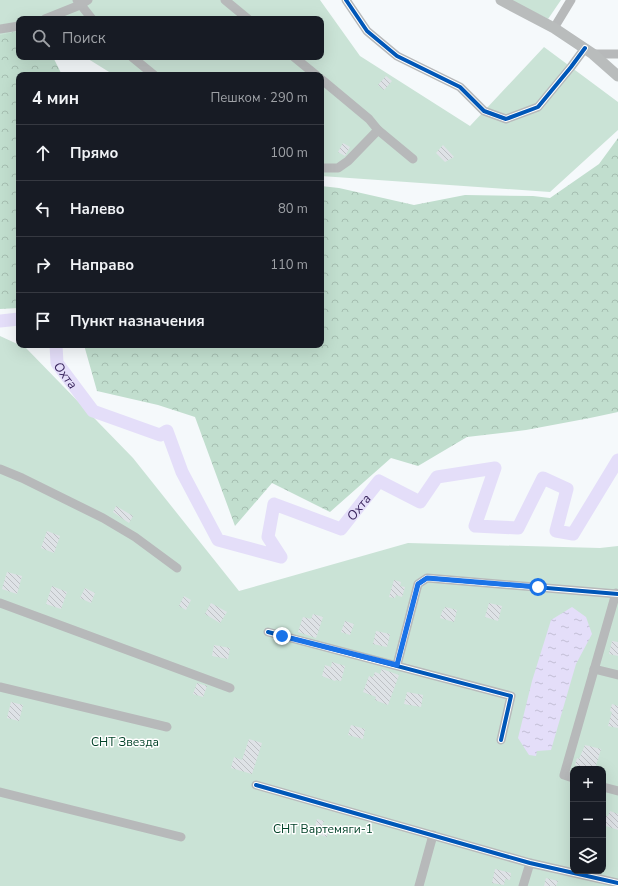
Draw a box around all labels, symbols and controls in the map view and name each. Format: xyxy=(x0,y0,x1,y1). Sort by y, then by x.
search box xyxy=(16,16,324,60)
icon: search xyxy=(30,27,52,49)
text: Поиск xyxy=(62,28,106,48)
text: 4 мин xyxy=(32,87,79,110)
text: Пешком · 290 m xyxy=(210,89,308,107)
icon: ahead xyxy=(32,142,54,164)
text: Прямо xyxy=(70,143,118,163)
text: 100 m xyxy=(270,144,308,162)
icon: left xyxy=(32,198,54,220)
text: Налево xyxy=(70,199,125,219)
text: 80 m xyxy=(278,200,308,218)
icon: right xyxy=(32,254,54,276)
text: Направо xyxy=(70,255,134,275)
text: 110 m xyxy=(270,256,308,274)
icon: arrive xyxy=(32,310,54,332)
text: Пункт назначения xyxy=(70,311,205,331)
water label: Охта xyxy=(49,358,81,393)
water label: Охта xyxy=(343,490,375,525)
route start xyxy=(529,578,547,596)
route end xyxy=(273,627,291,645)
park label: СНТ Звезда xyxy=(91,734,159,750)
map controls xyxy=(570,766,606,874)
button: + xyxy=(570,766,606,802)
button: − xyxy=(570,802,606,838)
park label: СНТ Вартемяги-1 xyxy=(273,821,373,837)
button: layers xyxy=(570,838,606,874)

